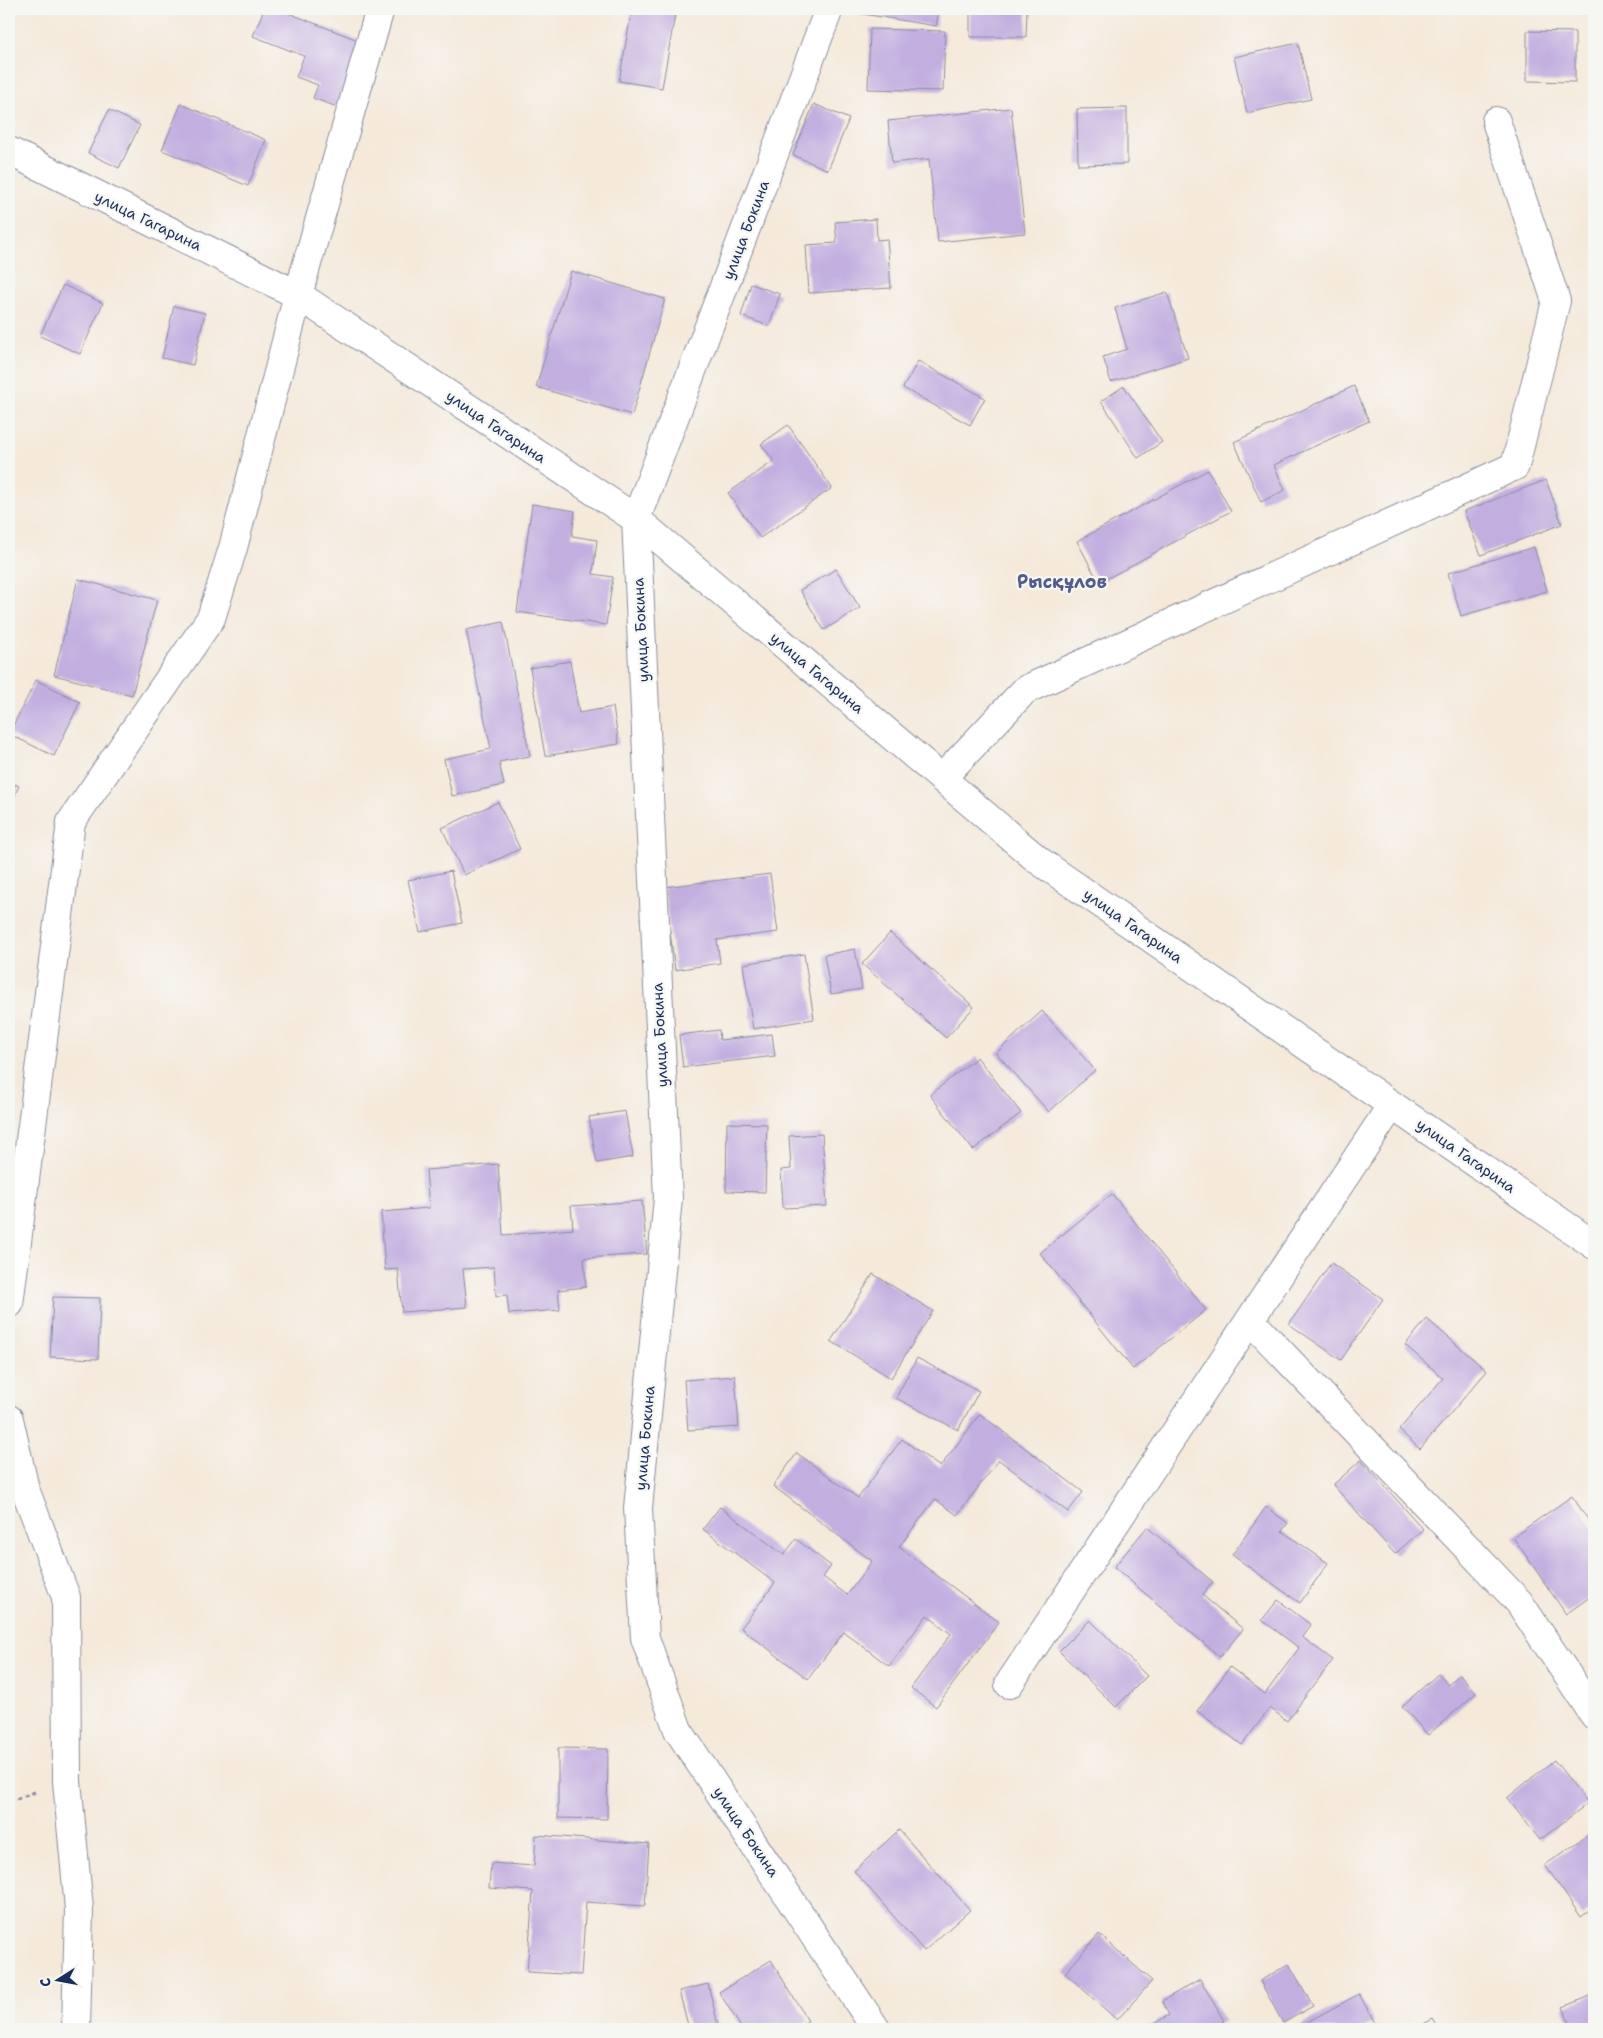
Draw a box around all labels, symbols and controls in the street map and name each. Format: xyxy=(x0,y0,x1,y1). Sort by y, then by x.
street label: улица Бокина xyxy=(718,177,774,283)
street label: улица Гагарина xyxy=(91,186,205,256)
street label: улица Гагарина xyxy=(442,386,551,468)
district label: Рысқұлов xyxy=(1017,570,1107,594)
street label: улица Бокина xyxy=(628,576,654,683)
street label: улица Гагарина xyxy=(766,628,869,719)
street label: улица Гагарина xyxy=(1079,884,1187,968)
street label: улица Бокина xyxy=(647,981,673,1088)
street label: улица Гагарина xyxy=(1412,1114,1520,1198)
street label: улица Бокина xyxy=(630,1384,660,1491)
street label: улица Бокина xyxy=(708,1783,784,1882)
north arrow xyxy=(32,1956,82,2006)
text: С xyxy=(36,1977,55,1988)

